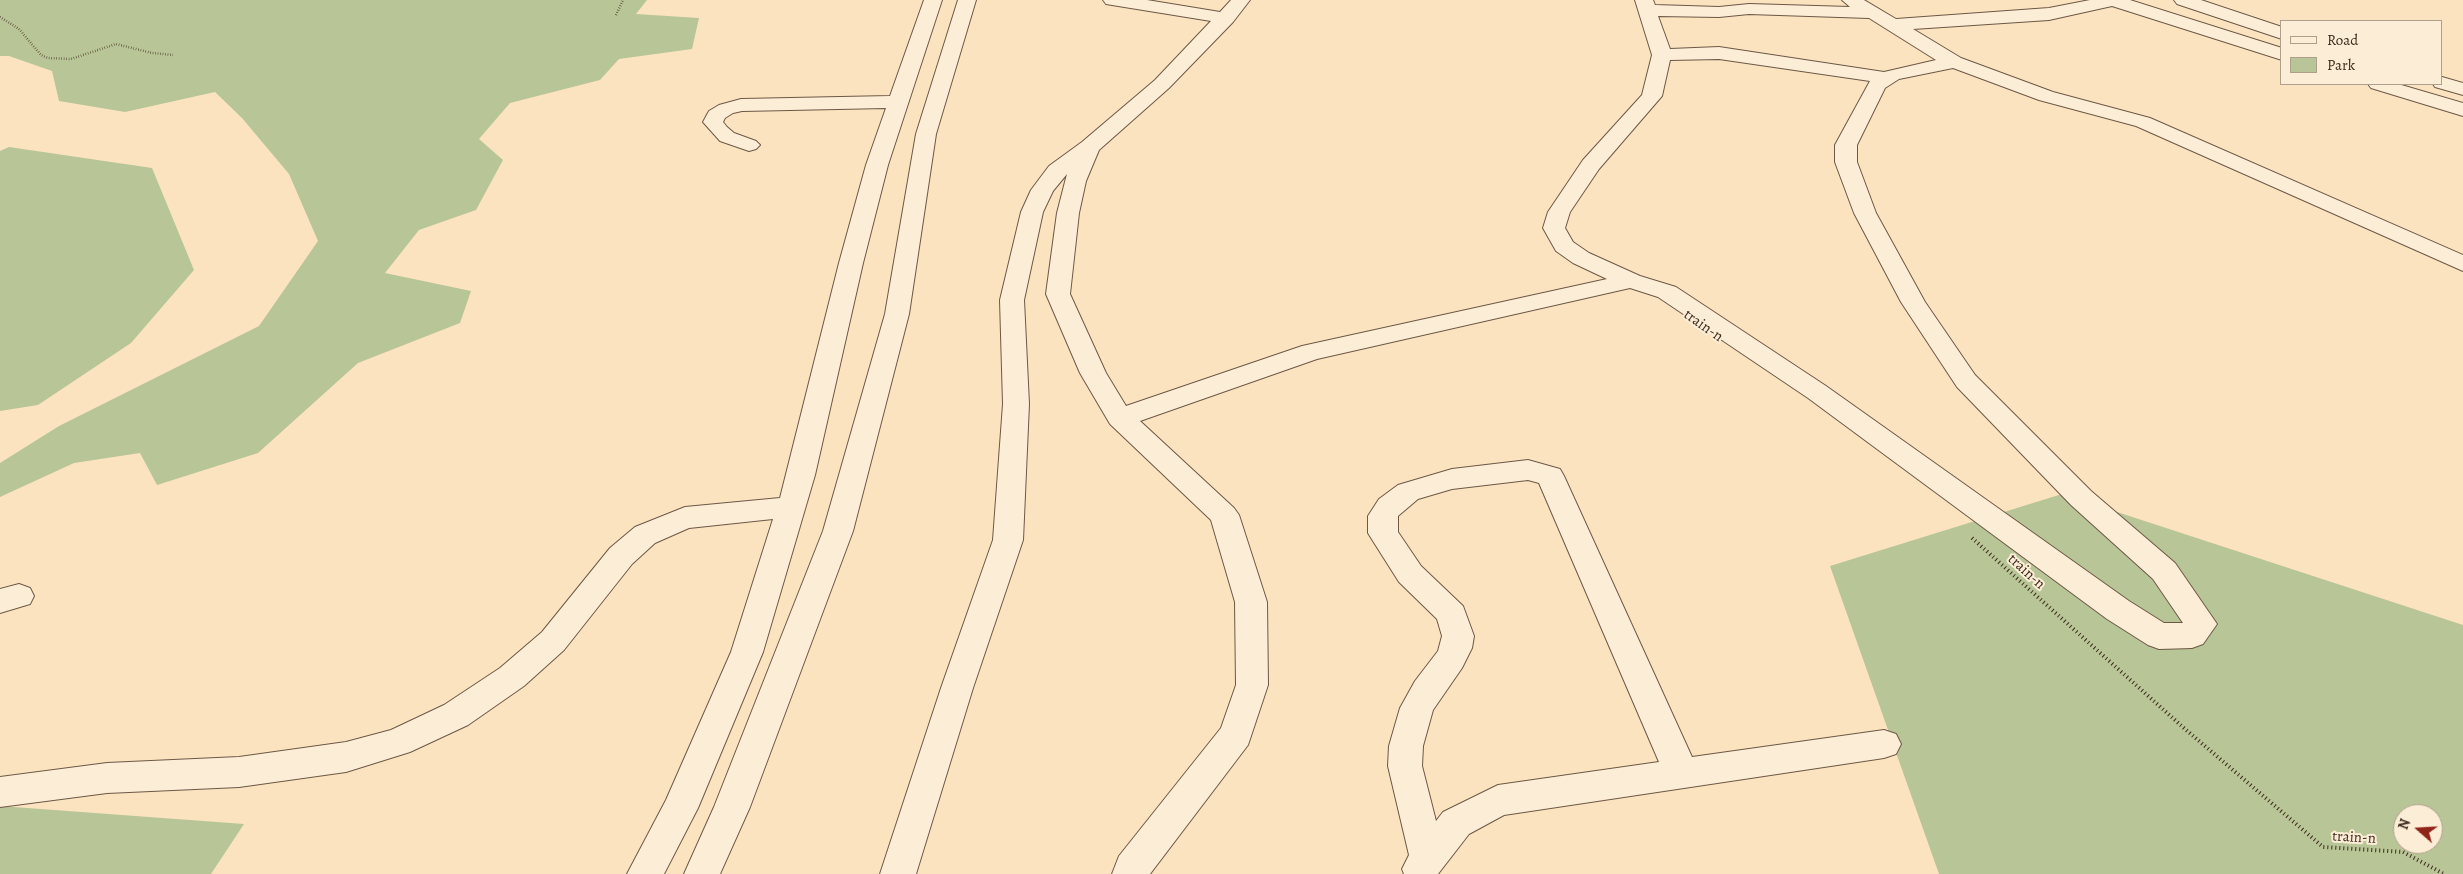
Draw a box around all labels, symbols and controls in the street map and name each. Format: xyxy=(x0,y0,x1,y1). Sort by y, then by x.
legend xyxy=(2280,20,2443,85)
text: Road xyxy=(2327,30,2358,50)
text: Park xyxy=(2327,55,2355,75)
street label: train-n xyxy=(1680,306,1726,346)
street label: train-n xyxy=(2004,551,2048,593)
north arrow xyxy=(2393,804,2443,854)
text: N xyxy=(2394,816,2415,832)
street label: train-n xyxy=(2332,828,2376,848)

